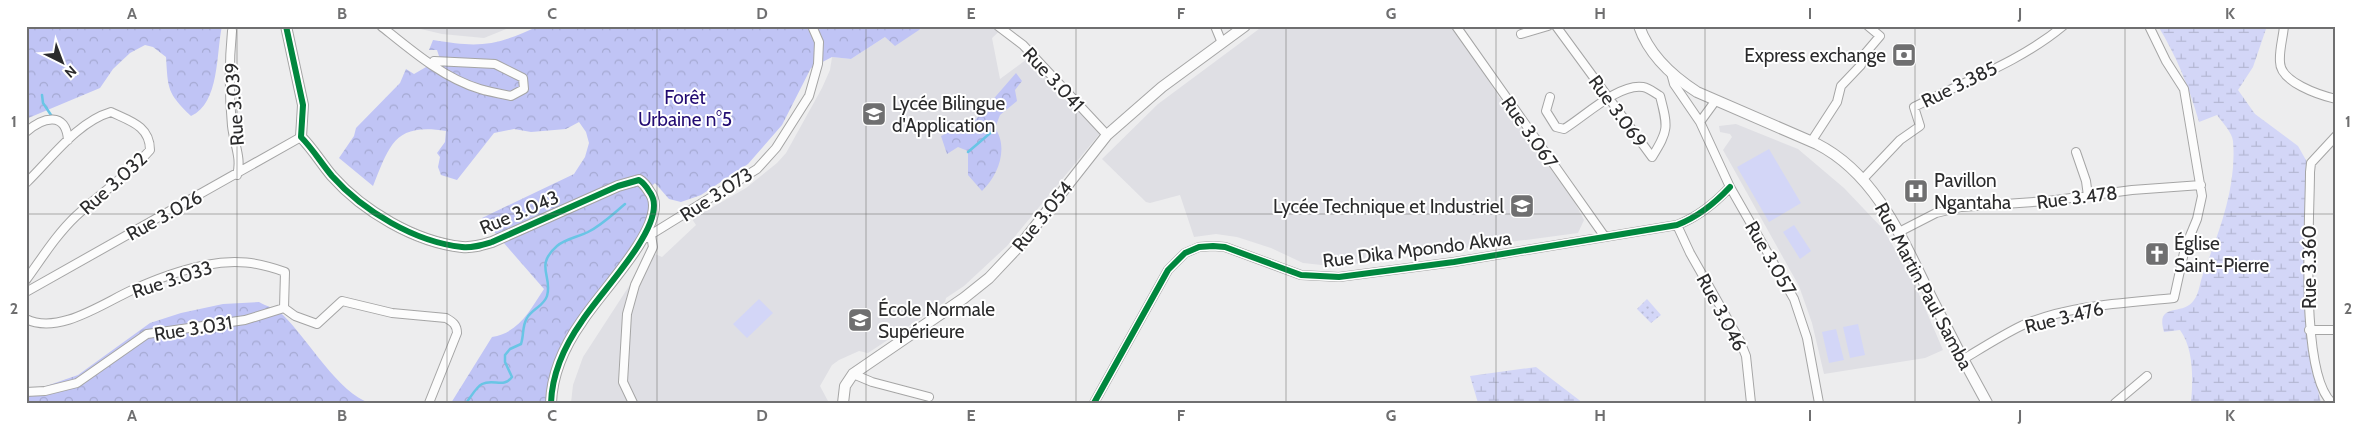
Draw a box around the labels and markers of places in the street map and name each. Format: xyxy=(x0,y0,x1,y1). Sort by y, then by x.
bank icon: Express exchange xyxy=(1891,42,1917,68)
place label: Express exchange xyxy=(1744,44,1886,67)
place label: Lycée Bilingue d'Application xyxy=(892,92,1006,137)
school or university icon: Lycée Bilingue d'Application xyxy=(861,101,887,127)
place label: Pavillon Ngantaha xyxy=(1934,169,2011,214)
hospital icon: Pavillon Ngantaha xyxy=(1903,178,1929,204)
school or university icon: Lycée Technique et Industriel xyxy=(1509,193,1535,219)
place label: Lycée Technique et Industriel xyxy=(1273,195,1505,218)
place label: Église Saint-Pierre xyxy=(2174,231,2269,277)
church icon: Église Saint-Pierre xyxy=(2144,241,2170,267)
place label: École Normale Supérieure xyxy=(878,297,995,343)
school or university icon: École Normale Supérieure xyxy=(847,307,873,333)

